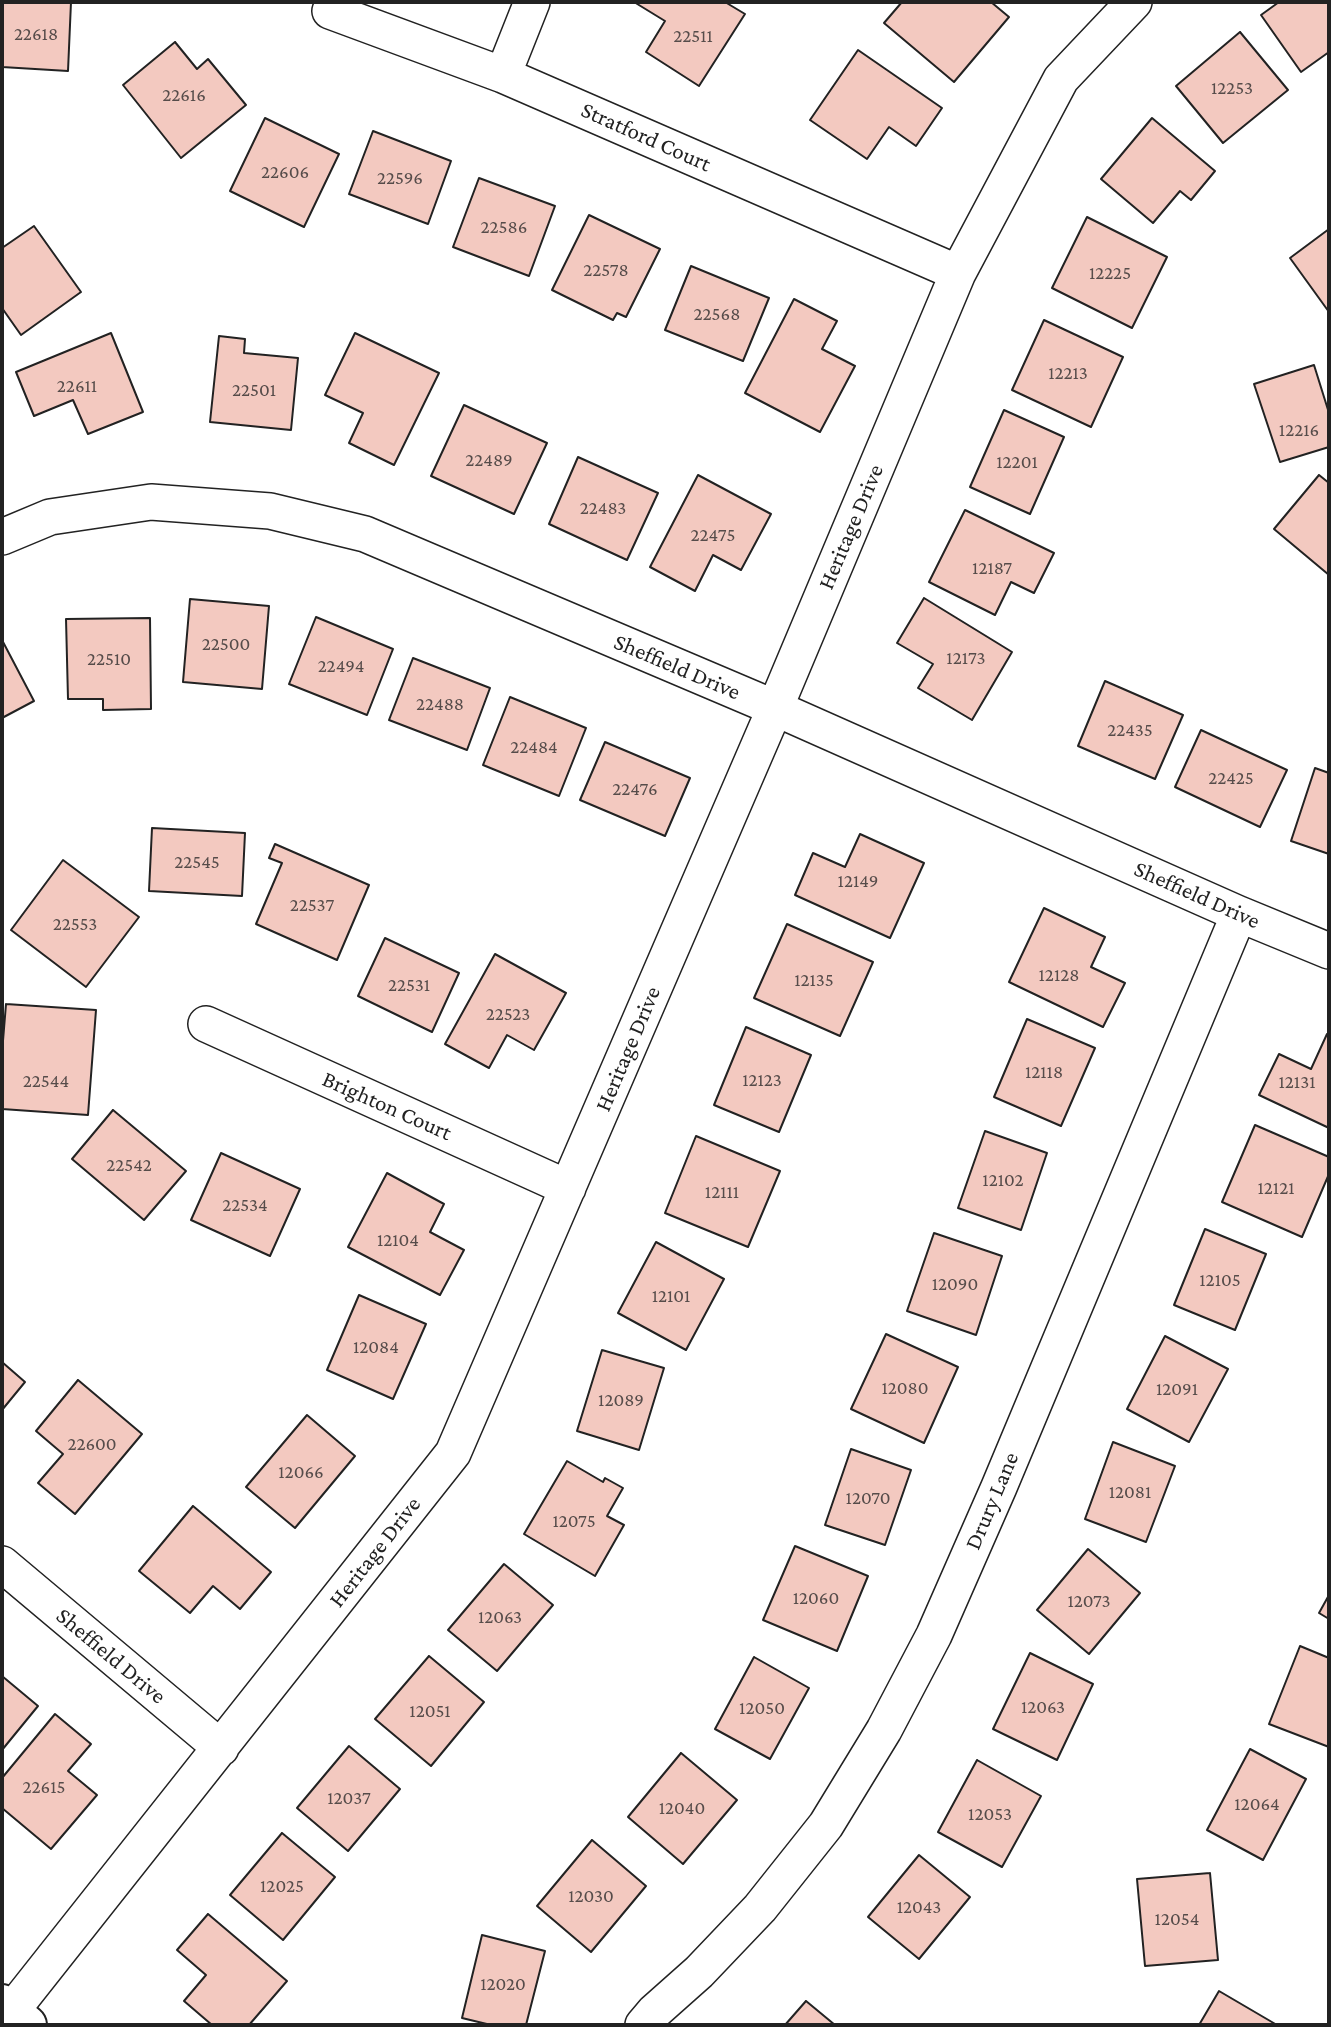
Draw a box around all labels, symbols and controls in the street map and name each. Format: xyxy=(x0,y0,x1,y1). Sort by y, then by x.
house number: 22618 xyxy=(14,23,58,45)
house number: 22511 xyxy=(673,25,713,47)
house number: 12253 xyxy=(1211,77,1253,99)
house number: 22616 xyxy=(162,84,206,106)
street label: Stratford Court xyxy=(577,96,715,178)
house number: 22606 xyxy=(261,161,309,183)
house number: 22596 xyxy=(377,167,423,189)
house number: 22586 xyxy=(481,216,527,238)
house number: 22578 xyxy=(583,259,629,281)
house number: 12225 xyxy=(1089,262,1131,284)
house number: 22568 xyxy=(694,303,740,325)
house number: 12213 xyxy=(1048,362,1088,384)
house number: 22611 xyxy=(57,375,97,397)
house number: 22501 xyxy=(232,379,276,401)
house number: 12216 xyxy=(1279,419,1319,441)
house number: 22489 xyxy=(465,449,513,471)
house number: 12201 xyxy=(996,451,1038,473)
street label: Heritage Drive xyxy=(812,460,890,594)
house number: 22483 xyxy=(580,497,626,519)
house number: 22475 xyxy=(691,524,735,546)
house number: 12187 xyxy=(972,557,1012,579)
street label: Sheffield Drive xyxy=(610,628,744,706)
house number: 22500 xyxy=(202,633,250,655)
house number: 12173 xyxy=(946,647,986,669)
house number: 22510 xyxy=(87,648,131,670)
house number: 22494 xyxy=(318,655,364,677)
house number: 22488 xyxy=(416,693,464,715)
house number: 22435 xyxy=(1107,719,1153,741)
house number: 22484 xyxy=(510,736,558,758)
house number: 22425 xyxy=(1208,767,1254,789)
house number: 22476 xyxy=(612,778,658,800)
house number: 22545 xyxy=(174,851,220,873)
street label: Sheffield Drive xyxy=(1130,855,1264,935)
house number: 12149 xyxy=(838,870,878,892)
house number: 22537 xyxy=(290,894,334,916)
house number: 22553 xyxy=(53,913,97,935)
house number: 12128 xyxy=(1039,964,1079,986)
house number: 12135 xyxy=(794,969,834,991)
house number: 22531 xyxy=(388,974,430,996)
street label: Heritage Drive xyxy=(589,982,667,1116)
house number: 22523 xyxy=(486,1003,530,1025)
house number: 12118 xyxy=(1025,1061,1063,1083)
street label: Brighton Court xyxy=(318,1065,456,1147)
house number: 12123 xyxy=(742,1069,782,1091)
house number: 22544 xyxy=(23,1070,69,1092)
house number: 12131 xyxy=(1279,1071,1315,1093)
house number: 22542 xyxy=(106,1154,152,1176)
house number: 12102 xyxy=(982,1169,1024,1191)
house number: 12121 xyxy=(1257,1177,1295,1199)
house number: 12111 xyxy=(705,1181,739,1203)
house number: 22534 xyxy=(222,1194,268,1216)
house number: 12104 xyxy=(377,1229,419,1251)
house number: 12105 xyxy=(1199,1269,1241,1291)
house number: 12090 xyxy=(932,1273,978,1295)
house number: 12101 xyxy=(652,1285,690,1307)
house number: 12084 xyxy=(353,1336,399,1358)
house number: 12080 xyxy=(881,1377,929,1399)
house number: 12091 xyxy=(1156,1378,1198,1400)
house number: 12089 xyxy=(598,1389,644,1411)
house number: 22600 xyxy=(67,1433,117,1455)
street label: Drury Lane xyxy=(959,1448,1025,1554)
house number: 12066 xyxy=(278,1461,324,1483)
house number: 12081 xyxy=(1109,1481,1151,1503)
house number: 12070 xyxy=(846,1487,890,1509)
street label: Heritage Drive xyxy=(323,1491,427,1613)
house number: 12075 xyxy=(552,1510,596,1532)
house number: 12060 xyxy=(793,1587,839,1609)
house number: 12073 xyxy=(1067,1590,1111,1612)
street label: Sheffield Drive xyxy=(50,1602,172,1710)
house number: 12063 xyxy=(478,1606,522,1628)
house number: 12063 xyxy=(1021,1696,1065,1718)
house number: 12050 xyxy=(739,1697,785,1719)
house number: 12051 xyxy=(409,1700,451,1722)
house number: 22615 xyxy=(23,1776,65,1798)
house number: 12037 xyxy=(327,1787,371,1809)
house number: 12064 xyxy=(1234,1793,1280,1815)
house number: 12040 xyxy=(659,1797,705,1819)
house number: 12053 xyxy=(968,1803,1012,1825)
house number: 12025 xyxy=(260,1875,304,1897)
house number: 12030 xyxy=(568,1885,614,1907)
house number: 12043 xyxy=(897,1896,941,1918)
house number: 12054 xyxy=(1155,1908,1199,1930)
house number: 12020 xyxy=(480,1973,526,1995)

